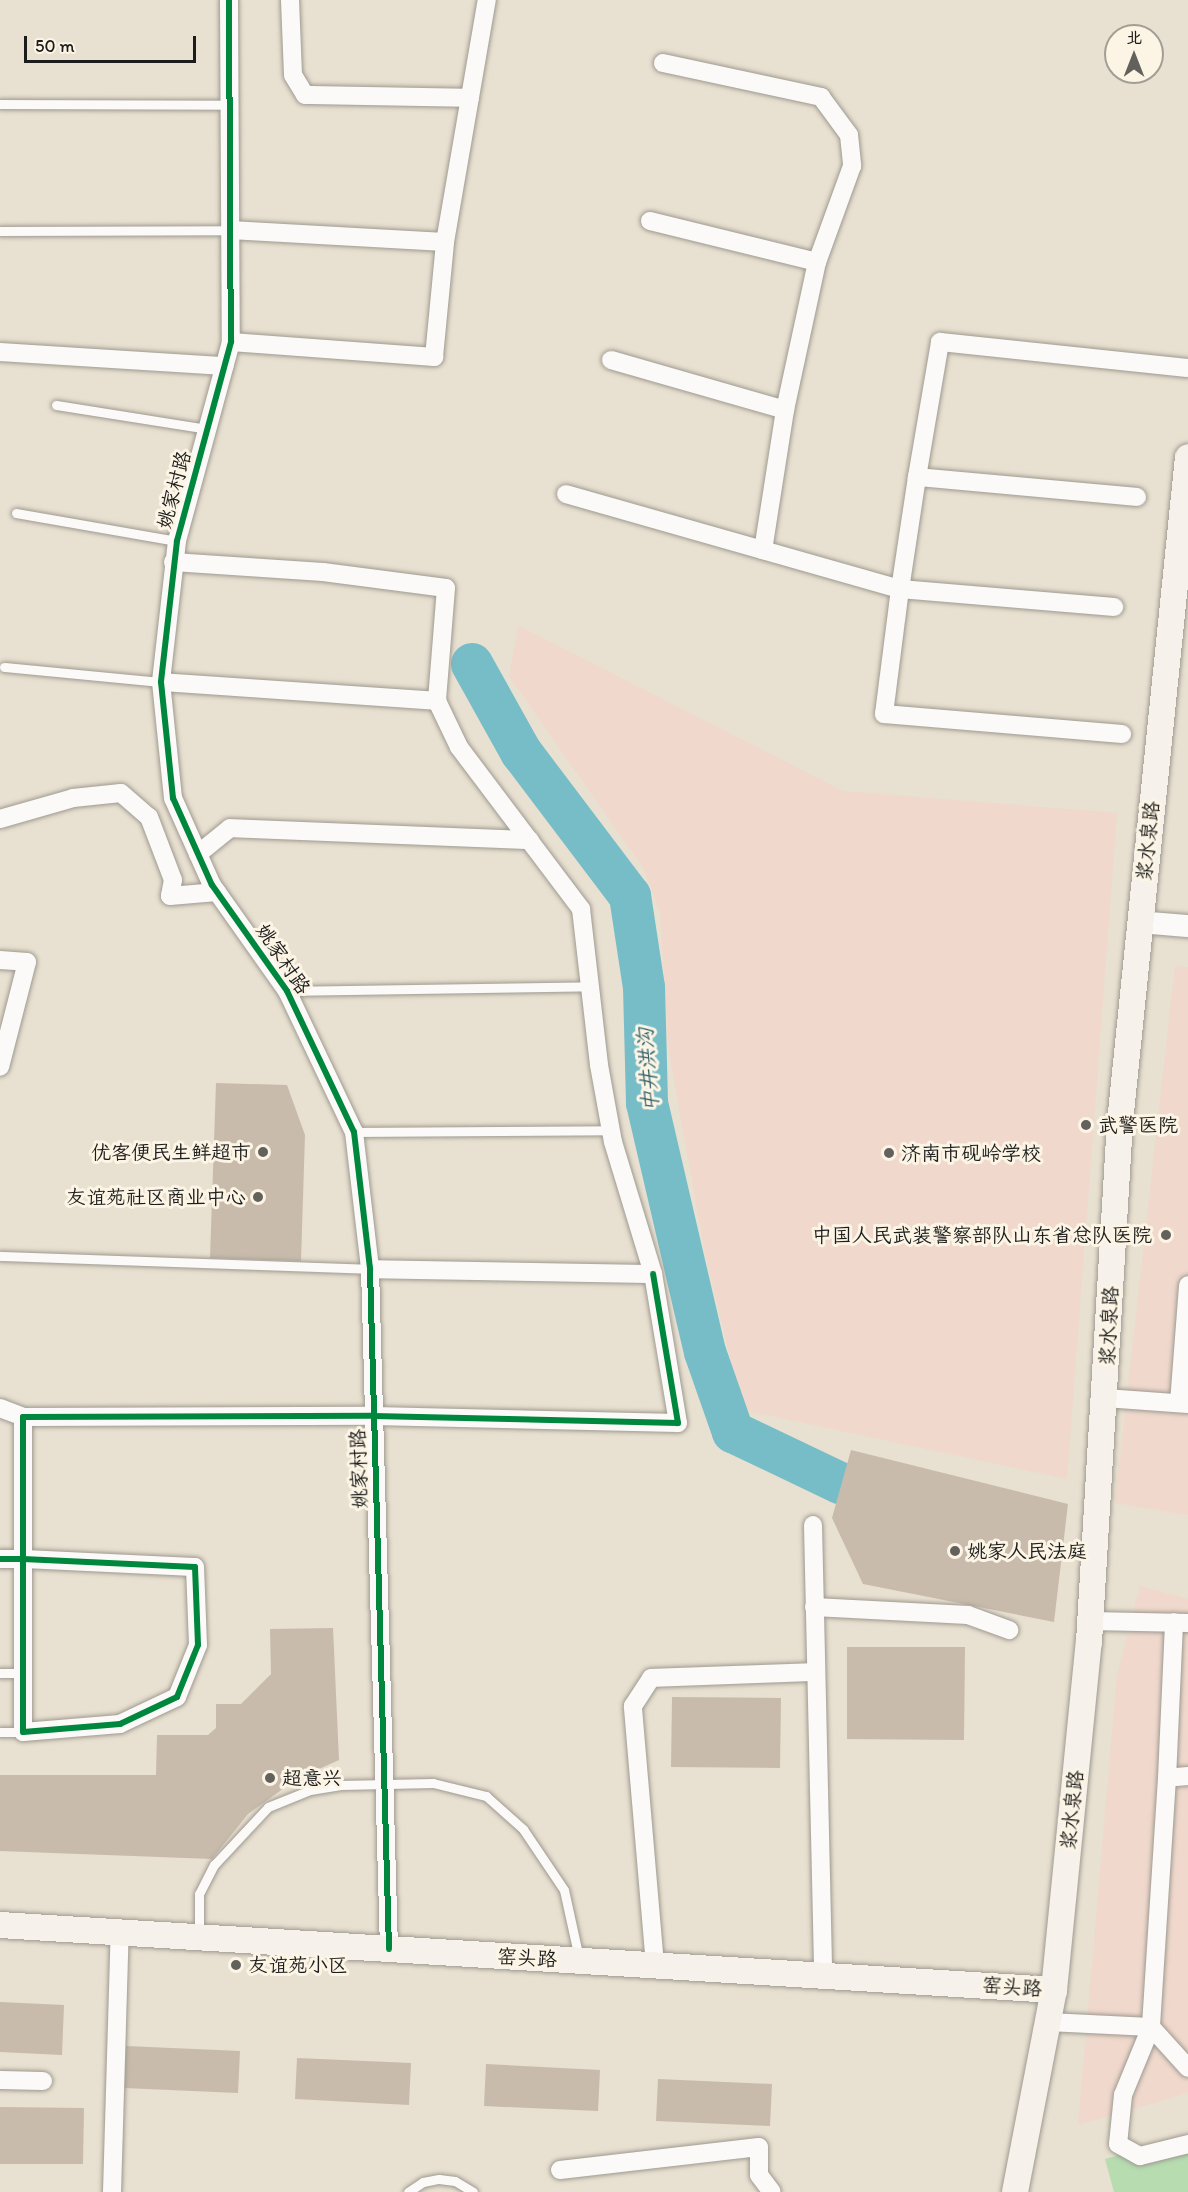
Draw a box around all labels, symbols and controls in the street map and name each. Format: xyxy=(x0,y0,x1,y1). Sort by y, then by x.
scale bar xyxy=(27,24,200,62)
north arrow xyxy=(1104,24,1164,84)
text: 北 xyxy=(1126,28,1142,47)
text: 50 m xyxy=(35,35,75,57)
street label: 姚家村路 xyxy=(152,448,196,532)
street label: 浆水泉路 xyxy=(1132,800,1164,882)
street label: 姚家村路 xyxy=(251,919,315,999)
water label: 中井洪沟 xyxy=(633,1027,663,1113)
place label: 武警医院 xyxy=(1098,1113,1178,1137)
marker: 武警医院 xyxy=(1079,1118,1093,1132)
place label: 优客便民生鲜超市 xyxy=(91,1140,251,1164)
place label: 济南市砚岭学校 xyxy=(901,1141,1041,1165)
marker: 优客便民生鲜超市 xyxy=(256,1145,270,1159)
marker: 济南市砚岭学校 xyxy=(882,1146,896,1160)
place label: 友谊苑社区商业中心 xyxy=(66,1185,246,1209)
marker: 友谊苑社区商业中心 xyxy=(251,1190,265,1204)
place label: 中国人民武装警察部队山东省总队医院 xyxy=(812,1223,1152,1247)
marker: 中国人民武装警察部队山东省总队医院 xyxy=(1157,1226,1175,1244)
street label: 浆水泉路 xyxy=(1095,1285,1123,1367)
street label: 姚家村路 xyxy=(346,1429,372,1509)
place label: 姚家人民法庭 xyxy=(967,1539,1087,1563)
marker: 姚家人民法庭 xyxy=(948,1544,962,1558)
place label: 超意兴 xyxy=(282,1766,342,1790)
street label: 浆水泉路 xyxy=(1056,1769,1088,1851)
marker: 超意兴 xyxy=(263,1771,277,1785)
street label: 窑头路 xyxy=(496,1944,558,1972)
place label: 友谊苑小区 xyxy=(248,1953,348,1977)
marker: 友谊苑小区 xyxy=(229,1958,243,1972)
street label: 窑头路 xyxy=(981,1973,1043,2001)

